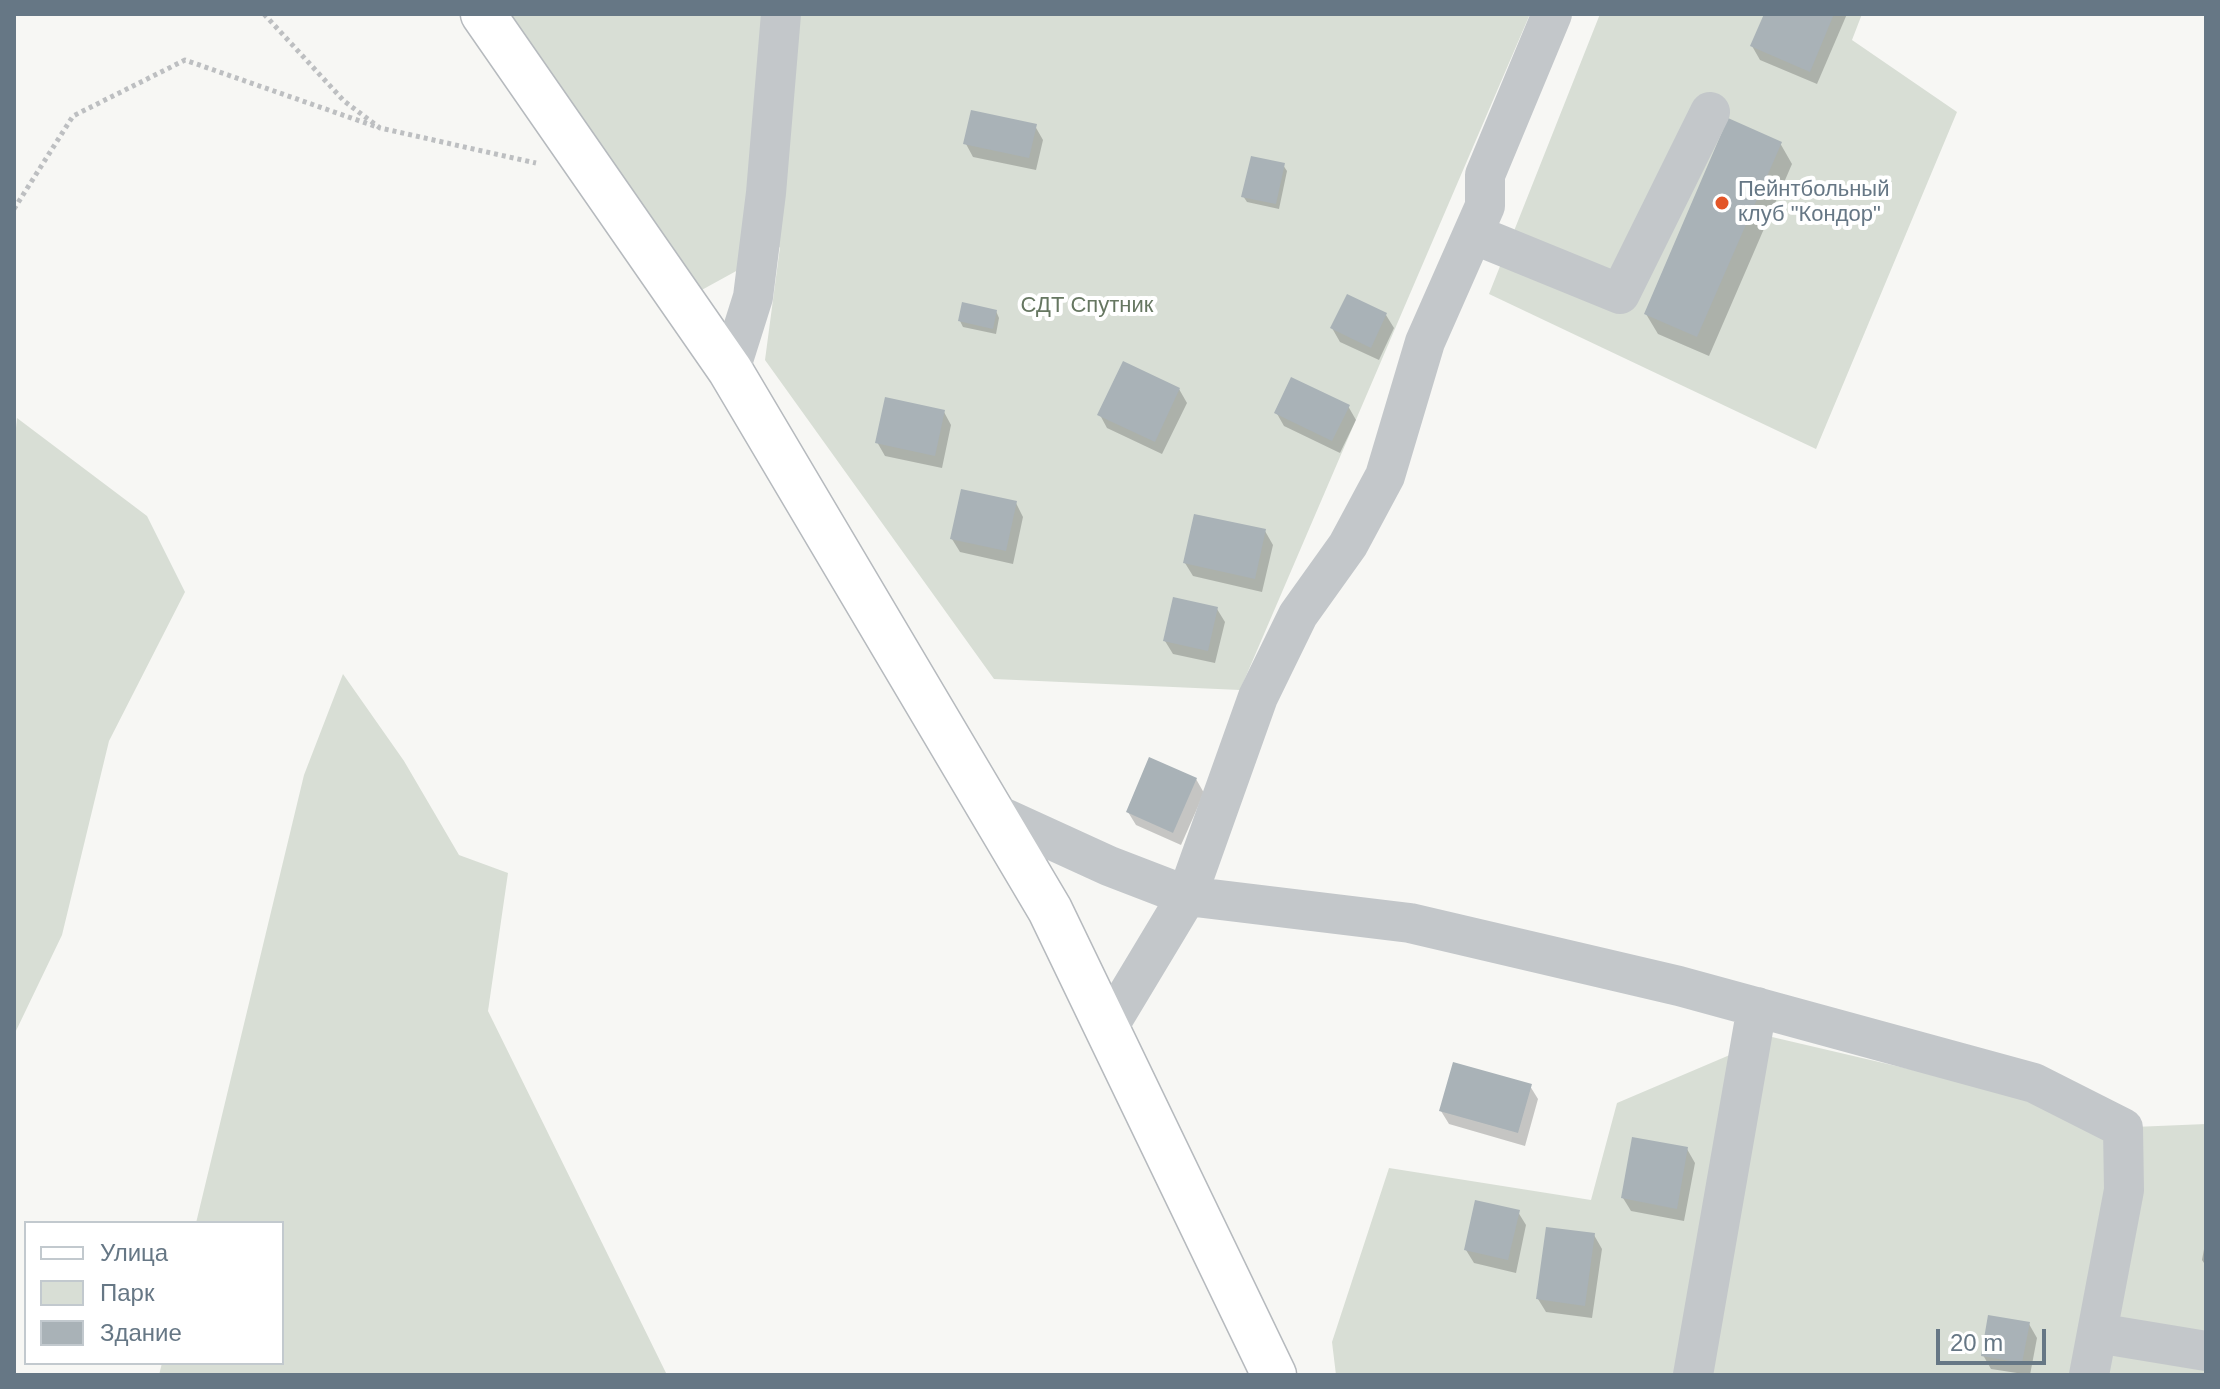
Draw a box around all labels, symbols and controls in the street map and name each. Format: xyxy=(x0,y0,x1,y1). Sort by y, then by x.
place label: Пейнтбольный клуб "Кондор" xyxy=(1738,177,1889,228)
marker: Пейнтбольный клуб "Кондор" xyxy=(1713,194,1731,212)
park label: СДТ Спутник xyxy=(1021,293,1153,319)
legend xyxy=(24,1221,284,1365)
text: Улица xyxy=(100,1239,168,1266)
text: Парк xyxy=(100,1279,154,1306)
scale bar xyxy=(1940,1313,2050,1363)
text: Здание xyxy=(100,1319,182,1346)
text: 20 m xyxy=(1950,1329,2003,1356)

